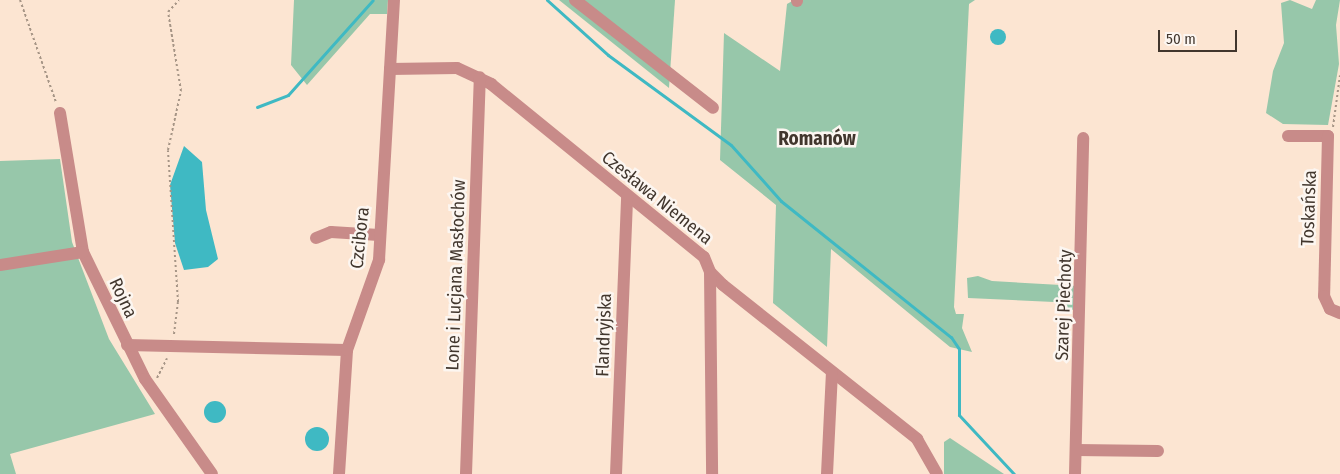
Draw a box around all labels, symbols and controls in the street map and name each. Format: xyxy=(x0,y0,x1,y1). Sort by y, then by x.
scale bar xyxy=(1160,20,1239,52)
text: 50 m xyxy=(1166,30,1196,48)
district label: Romanów xyxy=(778,128,856,150)
street label: Czesława Niemena xyxy=(597,147,717,249)
street label: Toskańska xyxy=(1297,170,1321,246)
street label: Lone i Lucjana Masłochów xyxy=(442,179,470,371)
street label: Czcibora xyxy=(346,206,374,270)
street label: Szarej Piechoty xyxy=(1051,249,1077,361)
street label: Rojna xyxy=(104,274,142,322)
street label: Flandryjska xyxy=(592,293,616,377)

